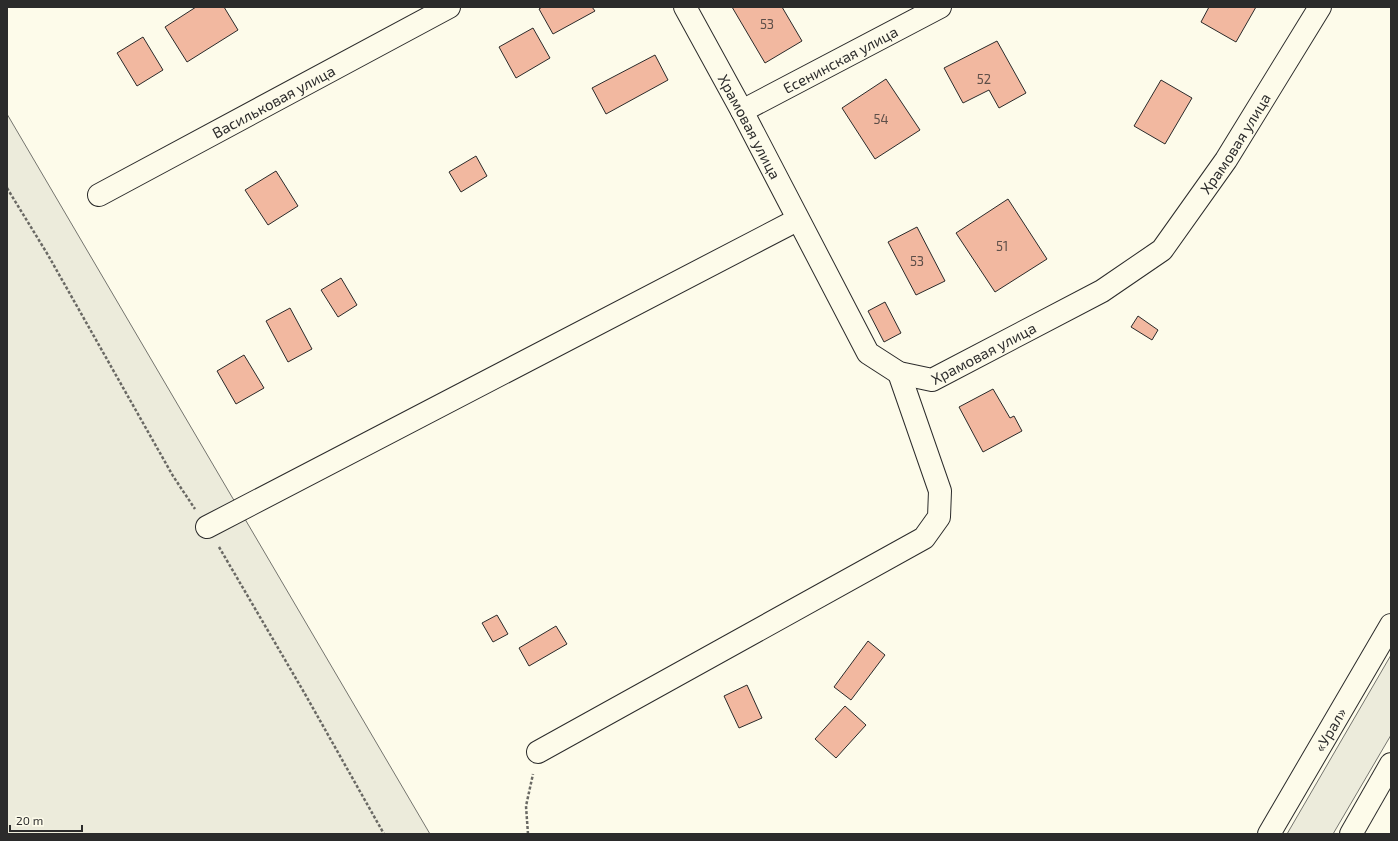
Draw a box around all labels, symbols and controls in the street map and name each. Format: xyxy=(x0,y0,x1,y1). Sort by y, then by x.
house number: 53 xyxy=(760,16,774,32)
street label: Есенинская улица xyxy=(780,22,901,97)
street label: Васильковая улица xyxy=(209,61,338,142)
street label: Храмовая улица xyxy=(715,71,785,182)
house number: 52 xyxy=(977,71,991,87)
street label: Храмовая улица xyxy=(1196,90,1274,197)
house number: 54 xyxy=(874,111,888,127)
house number: 51 xyxy=(996,238,1008,254)
house number: 53 xyxy=(910,253,924,269)
street label: Храмовая улица xyxy=(928,318,1039,388)
street label: «Урал» xyxy=(1310,704,1350,755)
scale bar xyxy=(10,807,82,833)
text: 20 m xyxy=(16,813,43,827)

